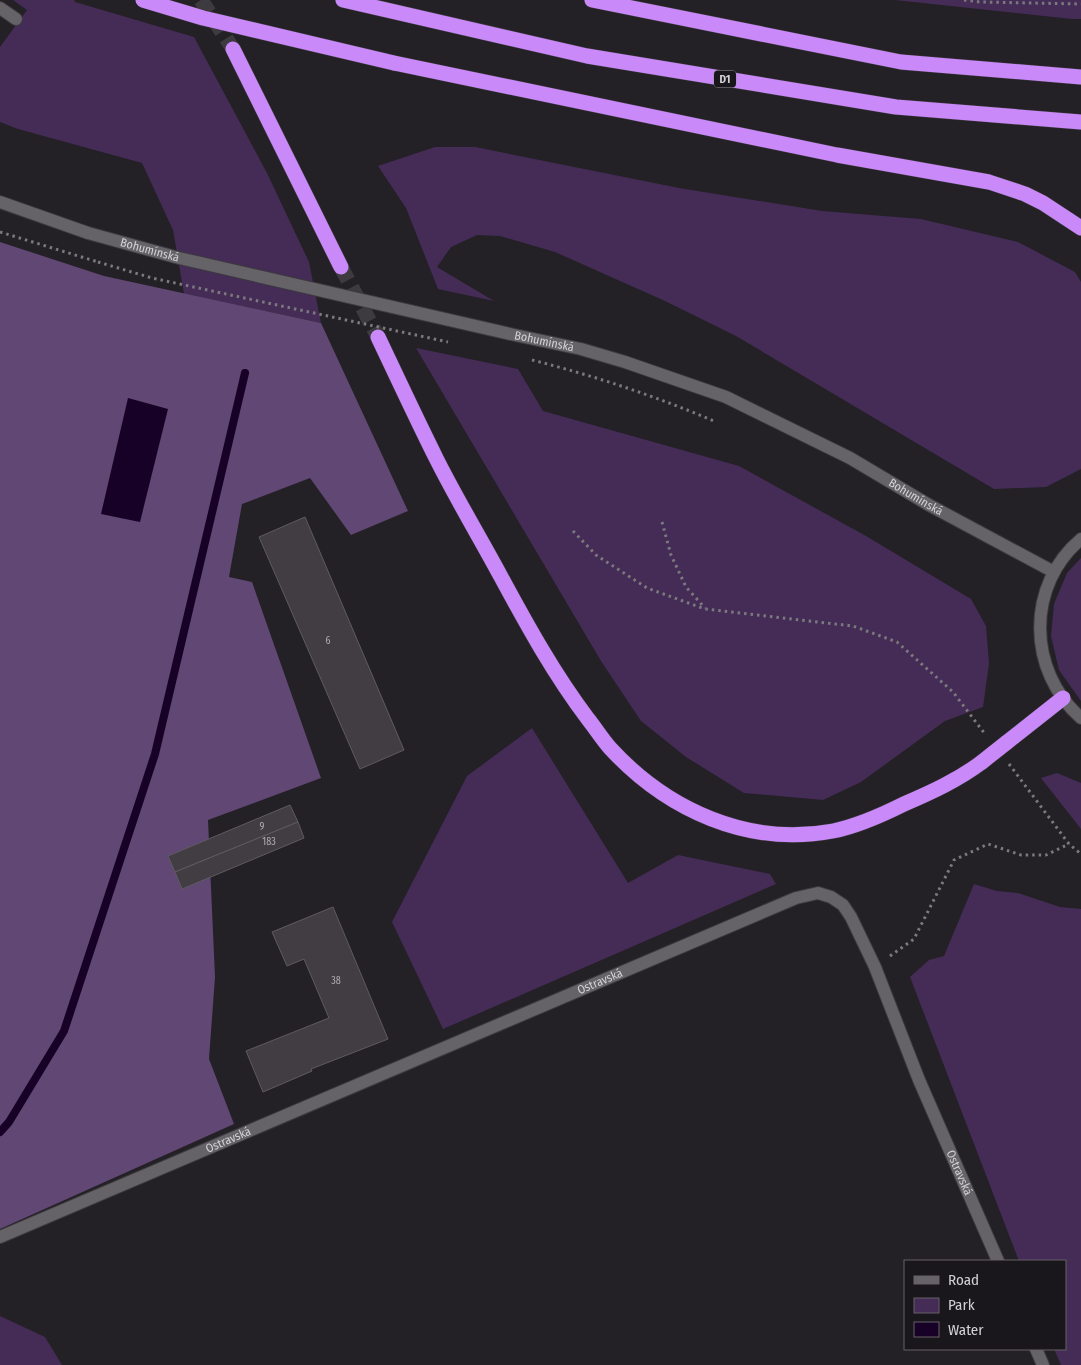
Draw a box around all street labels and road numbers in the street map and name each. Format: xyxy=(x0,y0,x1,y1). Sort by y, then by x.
road number: D1 xyxy=(714,70,736,88)
street label: Bohumínská xyxy=(119,235,181,265)
street label: Bohumínská xyxy=(513,328,575,354)
street label: Bohumínská xyxy=(886,476,945,518)
street label: Ostravská xyxy=(575,966,625,997)
street label: Ostravská xyxy=(203,1124,253,1156)
street label: Ostravská xyxy=(943,1148,975,1197)

